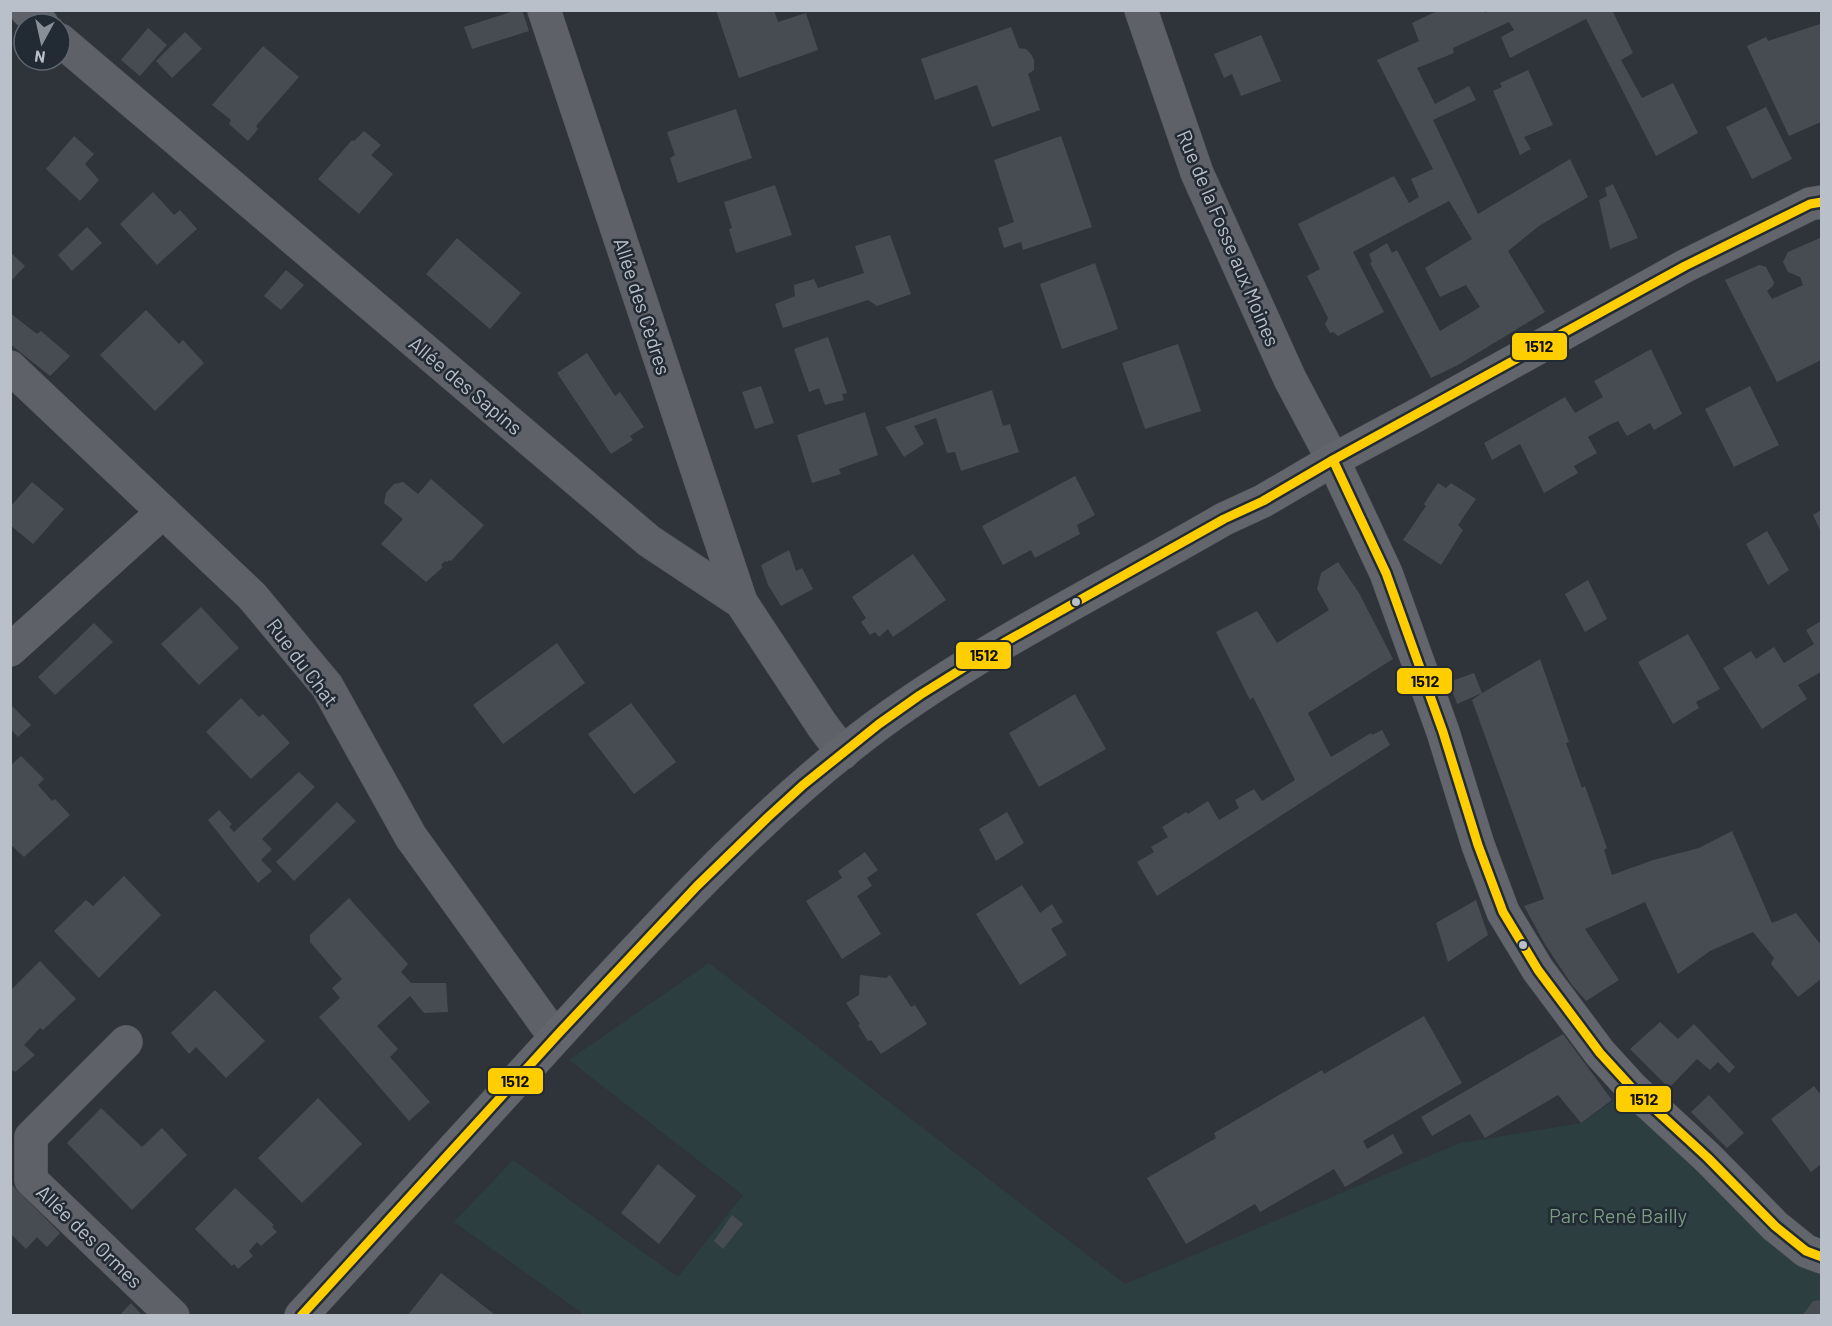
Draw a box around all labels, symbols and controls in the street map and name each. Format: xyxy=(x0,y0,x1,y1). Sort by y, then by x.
north arrow xyxy=(12,12,72,72)
text: N xyxy=(33,47,46,67)
street label: Rue de la Fosse aux Moines xyxy=(1173,126,1285,350)
street label: Allée des Cèdres xyxy=(610,234,676,378)
street label: Allée des Sapins xyxy=(405,331,527,439)
line badge: 1512 xyxy=(1511,332,1568,361)
text: 1512 xyxy=(1525,336,1553,355)
unlabelled marker xyxy=(1070,596,1082,608)
street label: Rue du Chat xyxy=(262,613,344,711)
line badge: 1512 xyxy=(955,641,1012,670)
text: 1512 xyxy=(970,645,998,664)
line badge: 1512 xyxy=(1396,667,1453,695)
text: 1512 xyxy=(1411,671,1439,690)
unlabelled marker xyxy=(1517,939,1529,951)
line badge: 1512 xyxy=(487,1067,544,1095)
text: 1512 xyxy=(501,1071,529,1090)
line badge: 1512 xyxy=(1615,1085,1672,1113)
text: 1512 xyxy=(1630,1089,1658,1108)
street label: Allée des Ormes xyxy=(32,1179,148,1293)
park label: Parc René Bailly xyxy=(1549,1203,1687,1227)

